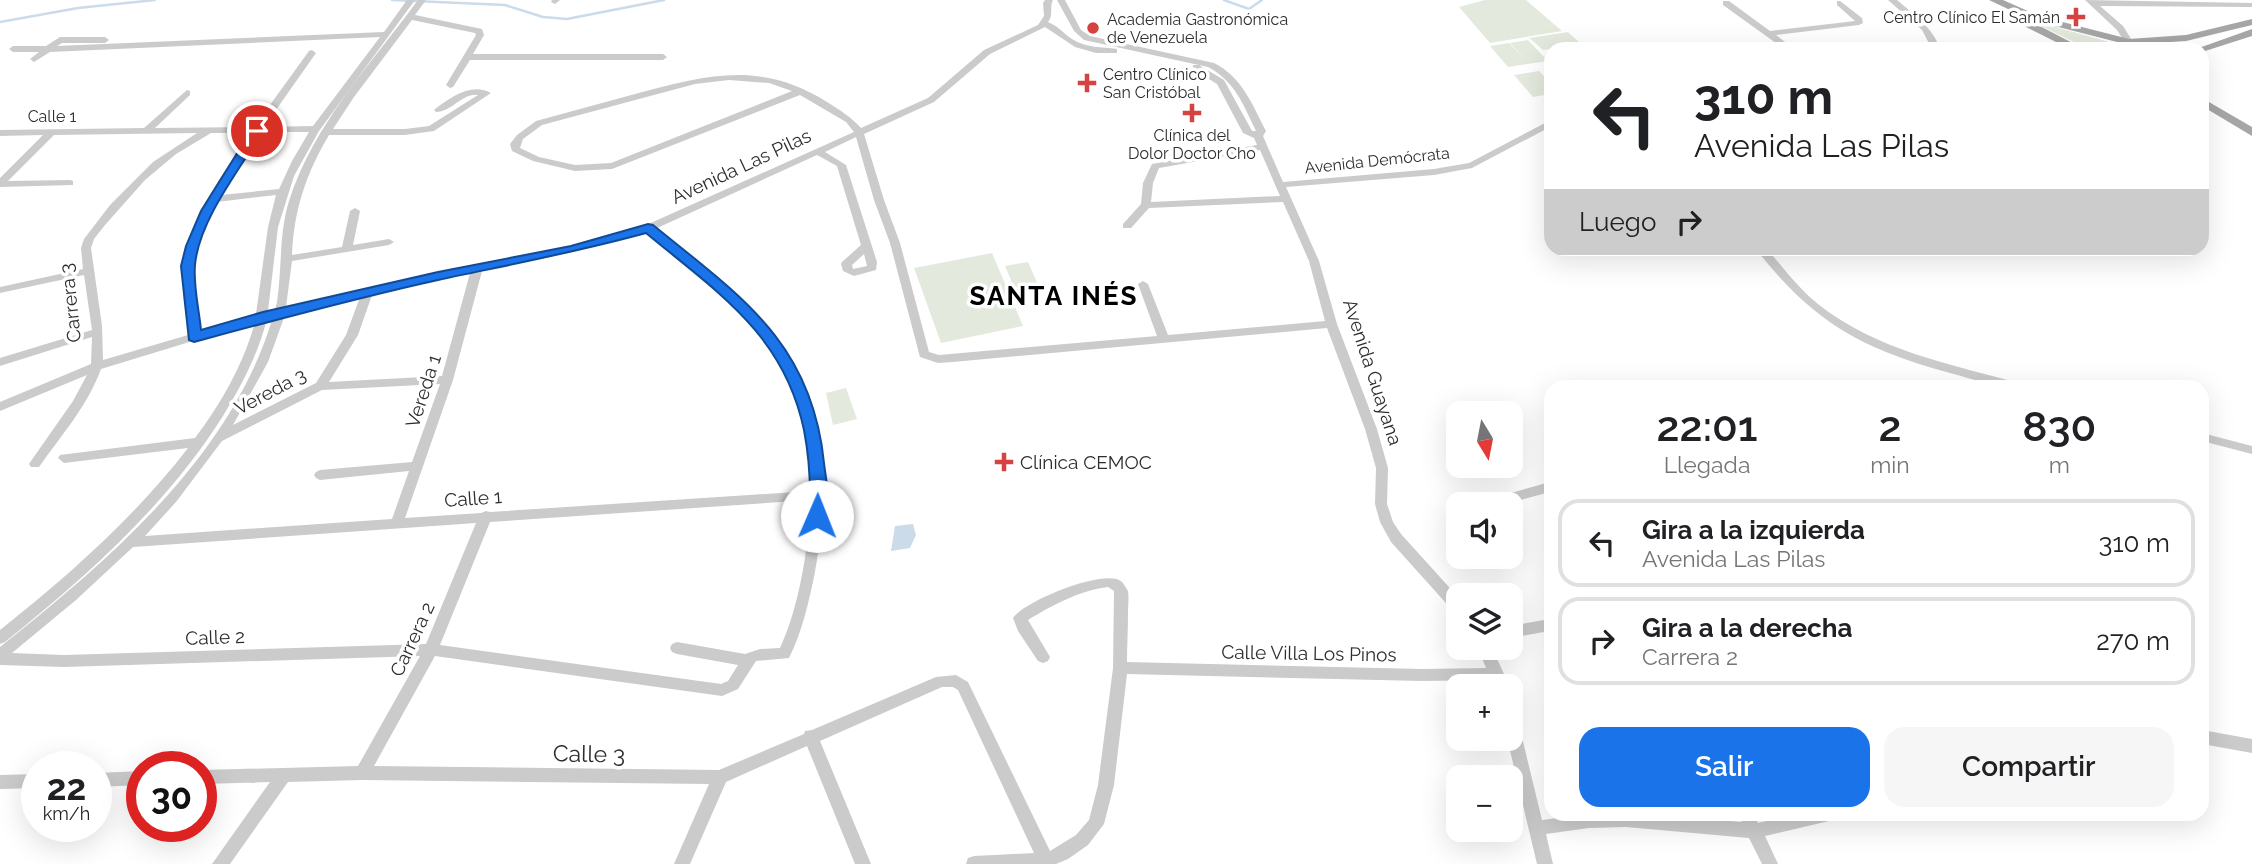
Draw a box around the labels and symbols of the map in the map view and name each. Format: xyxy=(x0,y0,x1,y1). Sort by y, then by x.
marker: Centro Clínico El Samán xyxy=(2066,7,2086,27)
place label: Centro Clínico El Samán xyxy=(1883,8,2060,27)
place label: Academia Gastronómica de Venezuela xyxy=(1107,10,1288,47)
marker: Academia Gastronómica de Venezuela xyxy=(1085,20,1101,36)
place label: Centro Clínico San Cristóbal xyxy=(1103,65,1207,102)
marker: Centro Clínico San Cristóbal xyxy=(1077,73,1097,93)
pin xyxy=(227,101,287,161)
marker: Clínica del Dolor Doctor Cho xyxy=(1182,103,1202,123)
street label: Calle 1 xyxy=(28,107,77,126)
street label: Avenida Las Pilas xyxy=(668,124,814,208)
place label: Clínica del Dolor Doctor Cho xyxy=(1128,126,1256,163)
street label: Avenida Demócrata xyxy=(1304,143,1450,178)
street label: Carrera 3 xyxy=(55,262,85,344)
district label: SANTA INÉS xyxy=(970,281,1138,311)
street label: Avenida Guayana xyxy=(1339,296,1407,448)
street label: Vereda 1 xyxy=(401,352,445,430)
street label: Vereda 3 xyxy=(231,363,309,419)
north arrow xyxy=(1446,401,1522,478)
place label: Clínica CEMOC xyxy=(1020,451,1152,473)
marker: Clínica CEMOC xyxy=(994,452,1014,472)
position arrow xyxy=(780,479,854,553)
street label: Calle 1 xyxy=(443,485,503,511)
street label: Carrera 2 xyxy=(385,598,439,680)
street label: Calle 2 xyxy=(185,625,245,649)
street label: Calle Villa Los Pinos xyxy=(1221,640,1397,666)
street label: Calle 3 xyxy=(553,739,625,768)
speed limit sign: 30 xyxy=(126,751,217,842)

